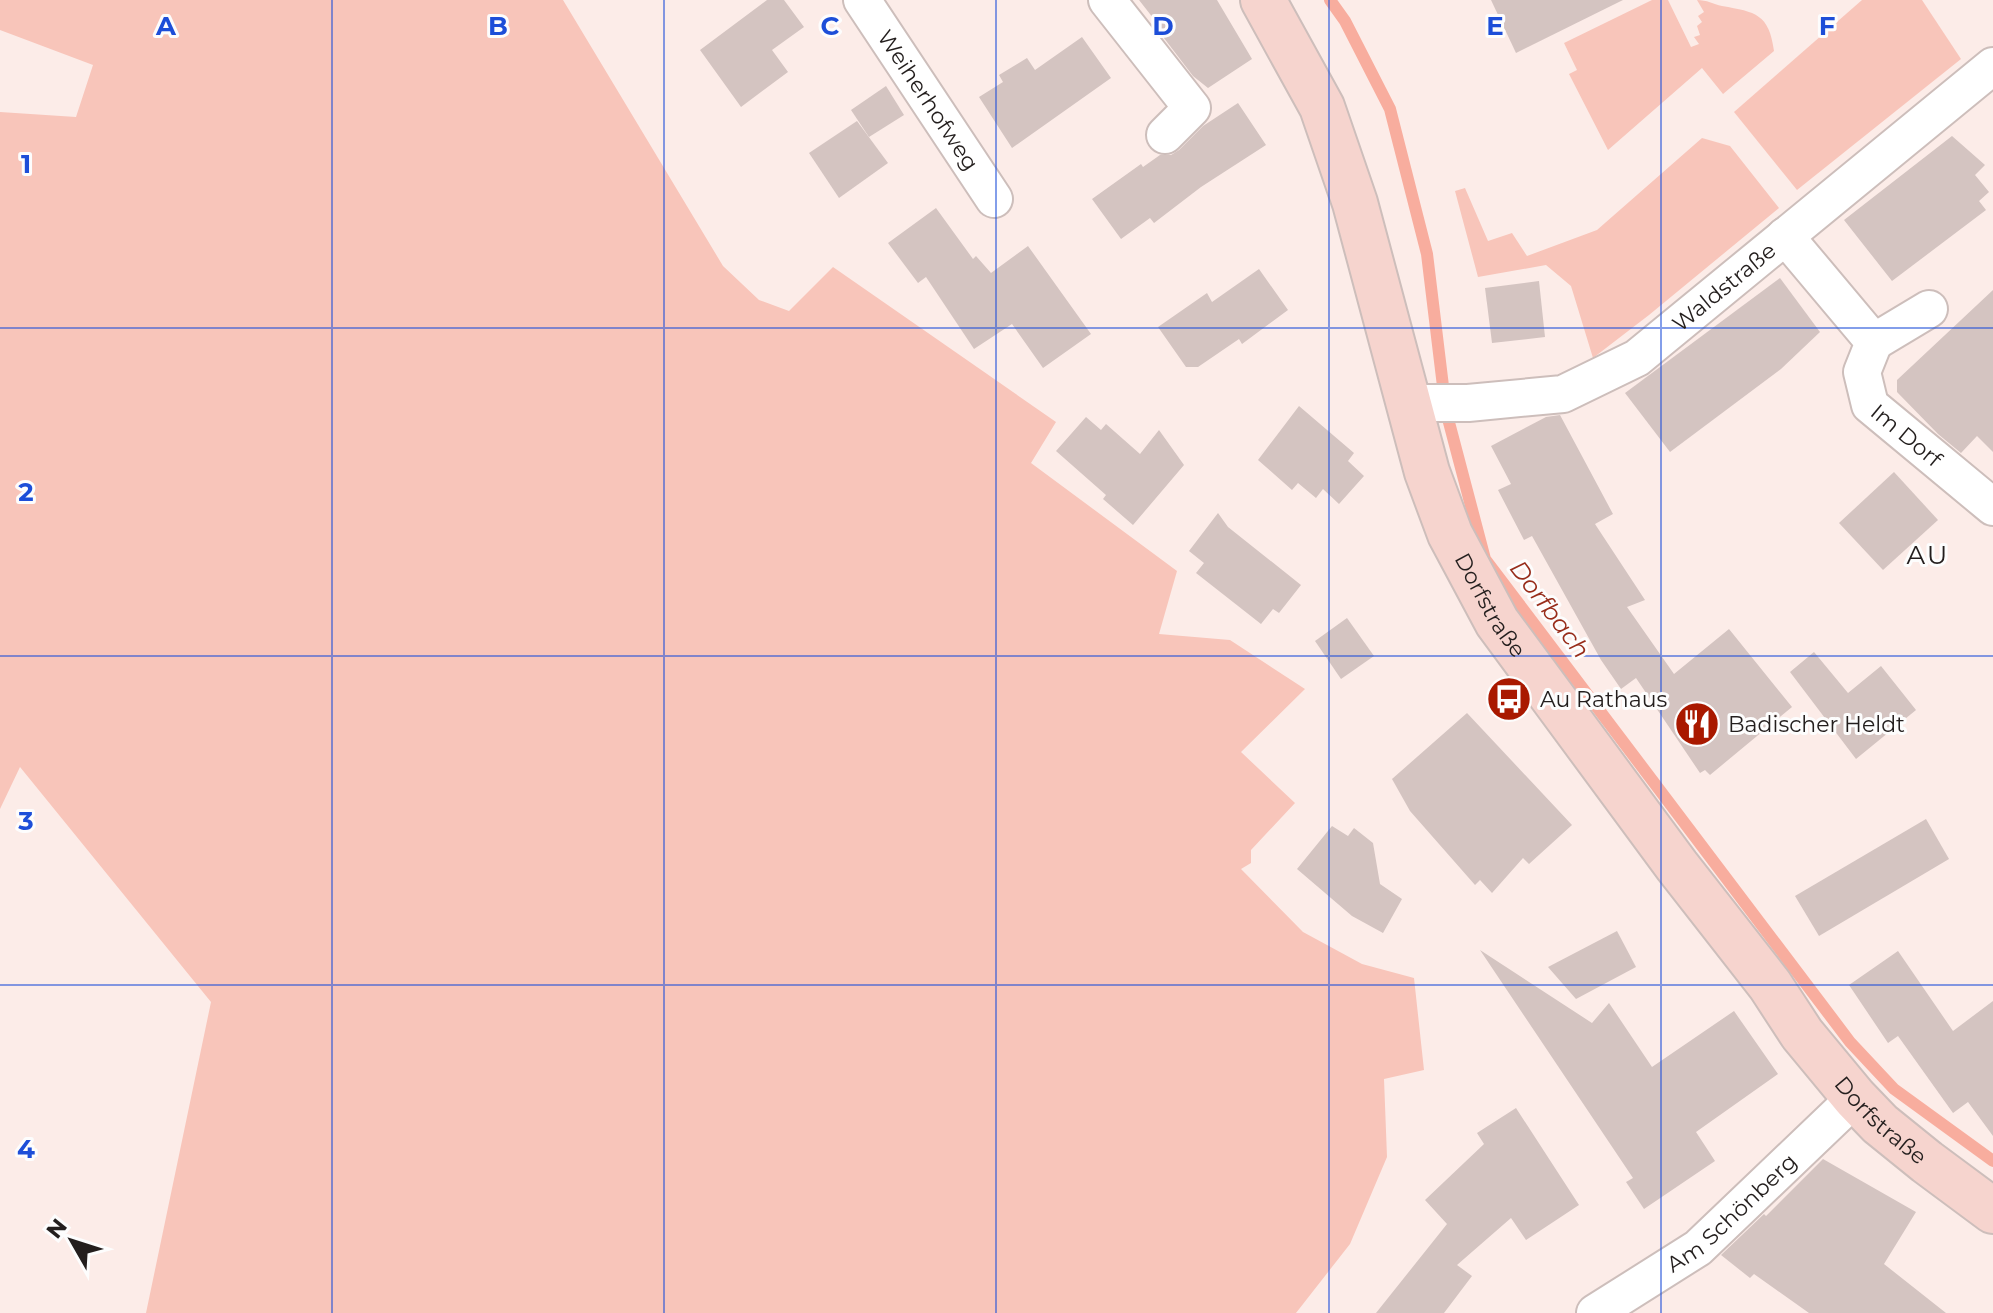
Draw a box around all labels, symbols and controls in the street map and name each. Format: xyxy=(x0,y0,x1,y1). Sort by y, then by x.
text: A xyxy=(155,10,177,42)
text: B xyxy=(488,10,508,42)
text: C xyxy=(821,10,840,42)
text: D xyxy=(1152,10,1174,42)
text: E xyxy=(1486,10,1504,42)
text: F xyxy=(1819,10,1835,42)
street label: Weiherhofweg xyxy=(872,25,985,175)
text: 1 xyxy=(21,148,31,180)
street label: Waldstraße xyxy=(1667,237,1781,337)
street label: Im Dorf xyxy=(1865,398,1949,473)
text: 2 xyxy=(18,476,34,508)
district label: AU xyxy=(1907,539,1949,571)
street label: Dorfstraße xyxy=(1449,548,1532,663)
water label: Dorfbach xyxy=(1504,554,1596,664)
bus stop icon: Au Rathaus xyxy=(1485,675,1533,723)
place label: Au Rathaus xyxy=(1540,686,1667,713)
restaurant icon: Badischer Heldt xyxy=(1673,700,1721,748)
place label: Badischer Heldt xyxy=(1728,711,1905,738)
text: 3 xyxy=(17,805,34,837)
street label: Dorfstraße xyxy=(1829,1071,1932,1170)
text: 4 xyxy=(17,1133,35,1165)
street label: Am Schönberg xyxy=(1661,1148,1802,1278)
north arrow xyxy=(32,1201,112,1281)
text: N xyxy=(41,1213,73,1244)

